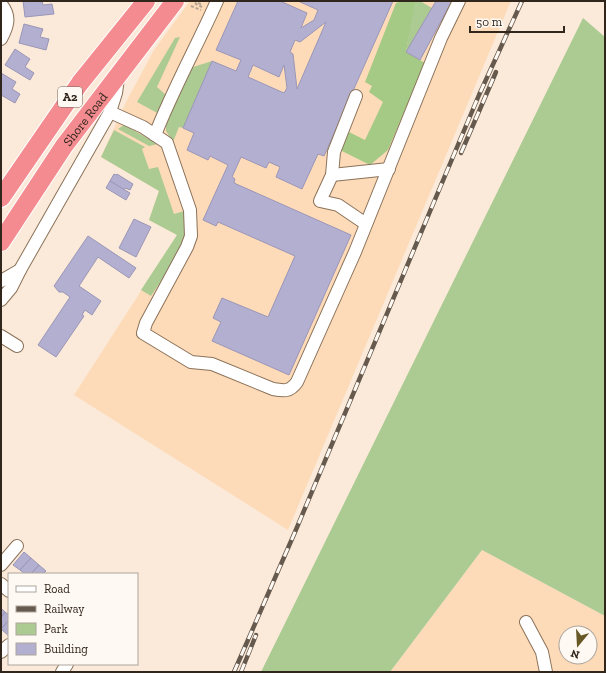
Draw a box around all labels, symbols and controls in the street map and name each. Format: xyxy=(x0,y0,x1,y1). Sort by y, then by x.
scale bar xyxy=(470,8,564,34)
text: 50 m xyxy=(476,15,503,29)
road number: A2 xyxy=(58,87,82,107)
street label: Shore Road xyxy=(60,89,110,149)
legend xyxy=(8,573,138,665)
text: Road xyxy=(44,582,70,596)
text: Railway xyxy=(44,602,85,616)
text: Park xyxy=(44,622,69,636)
north arrow xyxy=(558,625,598,665)
text: Building xyxy=(44,642,88,656)
text: N xyxy=(568,646,581,662)

